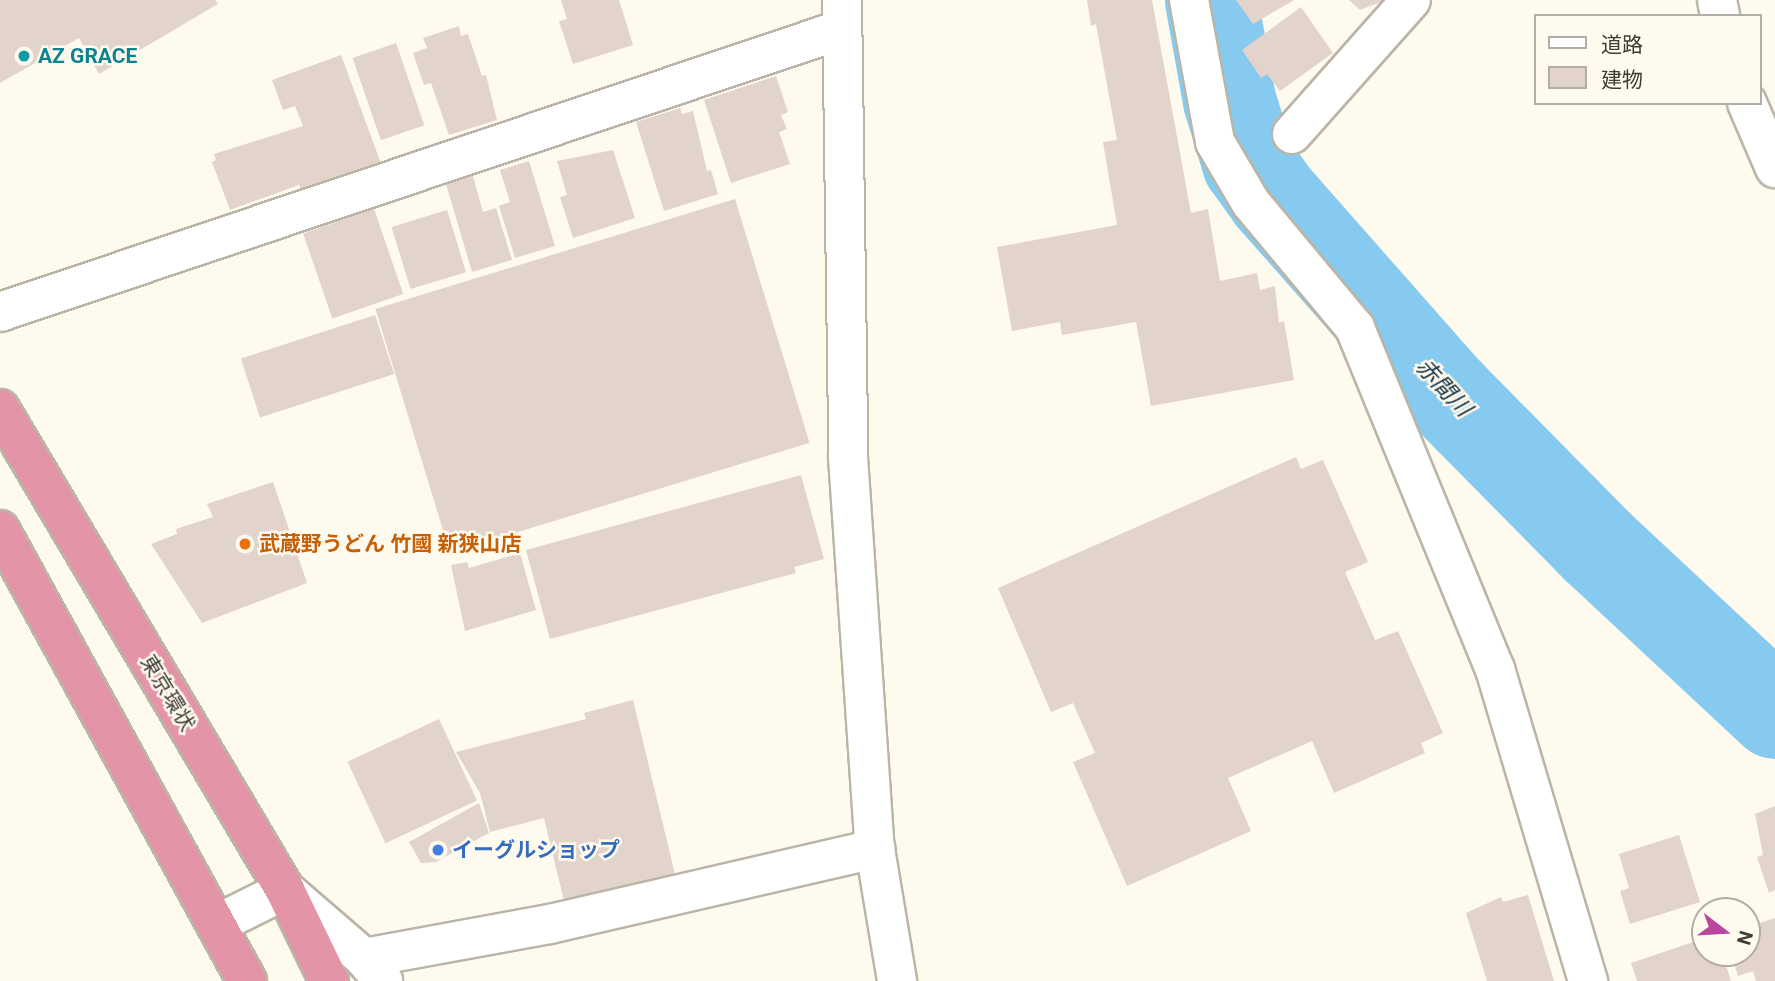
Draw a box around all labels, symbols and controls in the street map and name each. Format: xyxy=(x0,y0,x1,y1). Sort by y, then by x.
legend xyxy=(1534,14,1761,105)
text: 道路 xyxy=(1601,33,1643,57)
place label: AZ GRACE xyxy=(38,43,137,69)
marker: AZ GRACE xyxy=(16,48,32,64)
text: 建物 xyxy=(1601,68,1643,92)
water label: 赤間川 xyxy=(1409,353,1477,423)
place label: 武蔵野うどん 竹國 新狭山店 xyxy=(259,531,521,557)
marker: 武蔵野うどん 竹國 新狭山店 xyxy=(237,536,253,552)
street label: 東京環状 xyxy=(136,651,200,735)
place label: イーグルショップ xyxy=(452,837,620,863)
marker: イーグルショップ xyxy=(430,842,446,858)
north arrow xyxy=(1691,897,1761,967)
text: N xyxy=(1732,928,1758,947)

